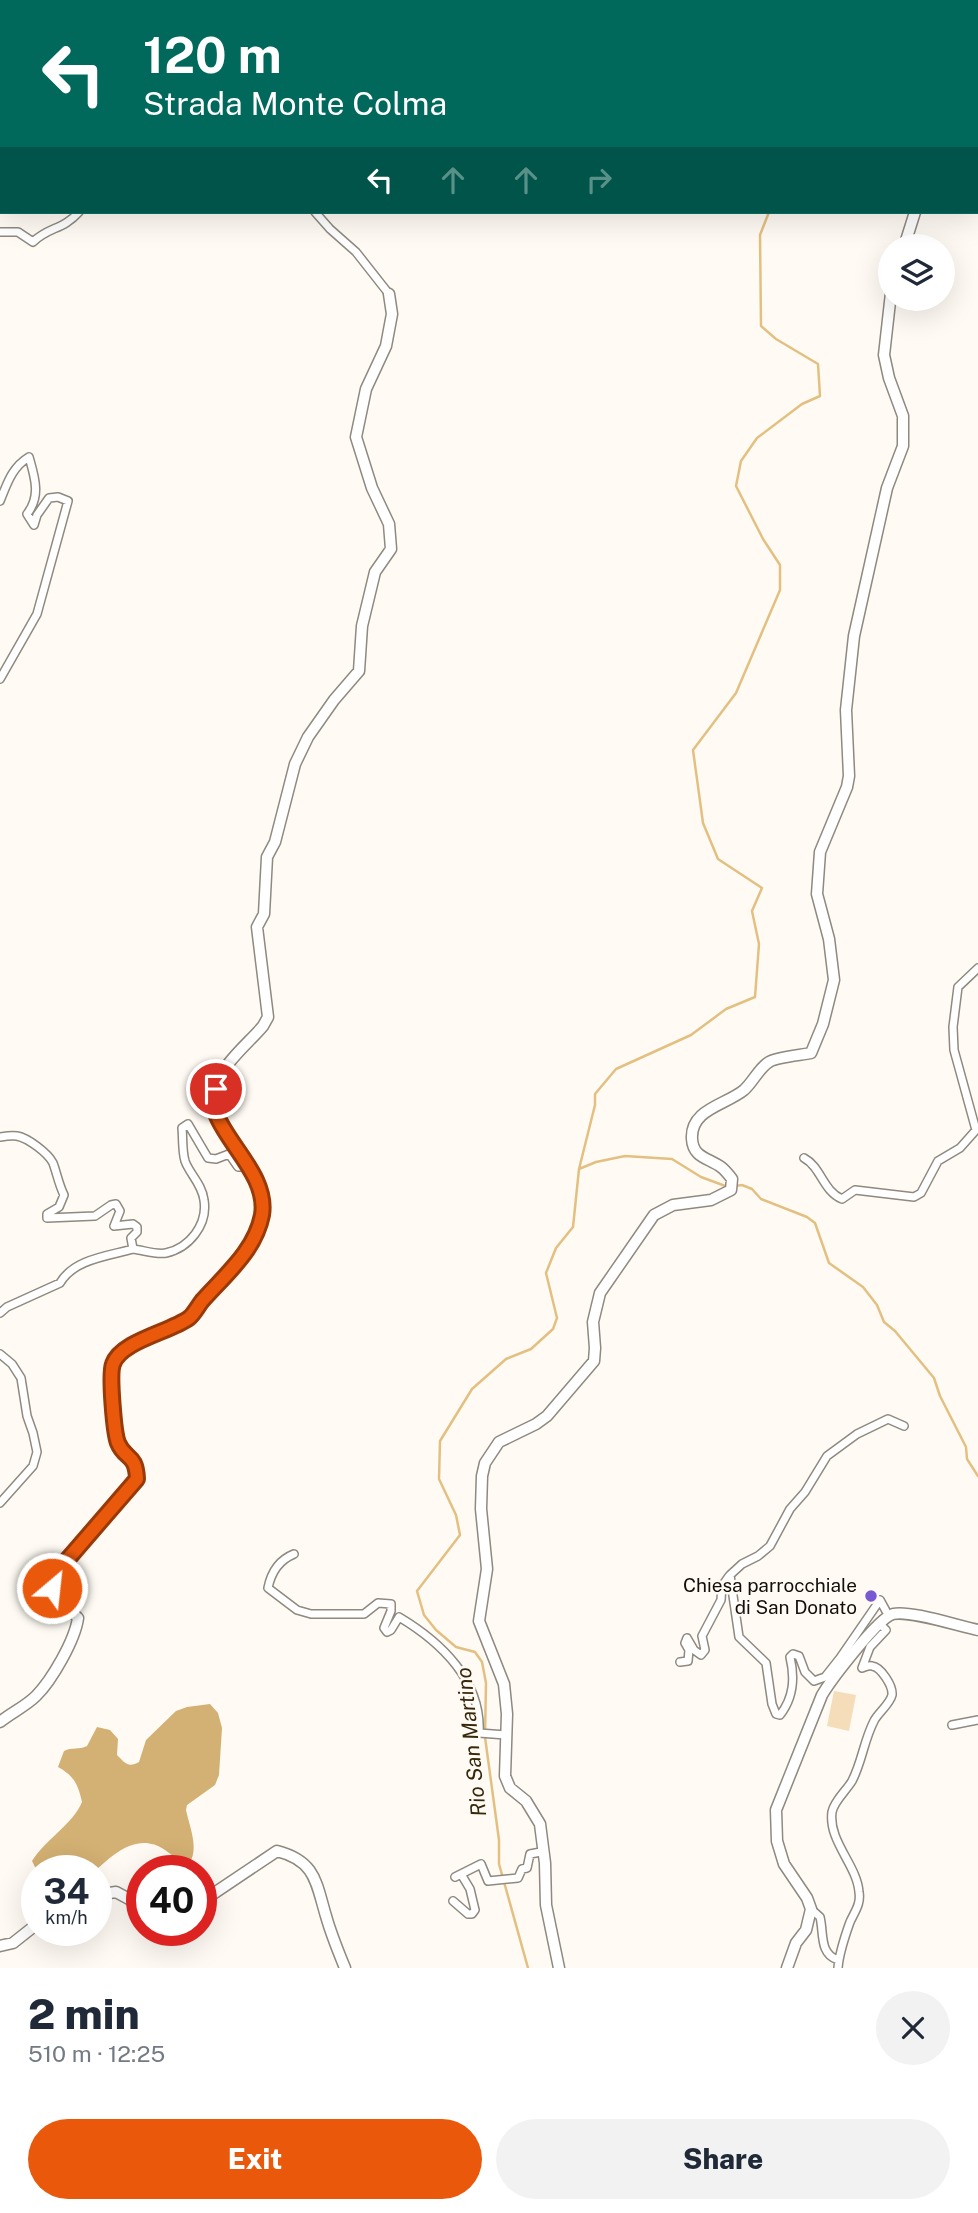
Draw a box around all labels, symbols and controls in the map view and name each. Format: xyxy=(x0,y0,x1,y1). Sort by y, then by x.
text: 120 m xyxy=(143,26,282,84)
icon: left xyxy=(28,28,119,119)
text: Strada Monte Colma xyxy=(143,85,447,122)
icon: left xyxy=(361,161,399,199)
icon: ahead xyxy=(434,161,472,199)
icon: ahead xyxy=(507,161,545,199)
icon: right xyxy=(580,161,618,199)
map controls xyxy=(878,234,955,311)
button: layers xyxy=(878,234,955,311)
pin xyxy=(186,1059,246,1119)
icon: arrive xyxy=(197,1070,235,1108)
position arrow xyxy=(15,1551,89,1625)
place label: Chiesa parrocchiale di San Donato xyxy=(683,1574,857,1618)
marker: Chiesa parrocchiale di San Donato xyxy=(863,1588,879,1604)
water label: Rio San Martino xyxy=(451,1666,491,1818)
speed limit sign: 40 xyxy=(126,1855,217,1946)
text: 34 xyxy=(43,1871,90,1912)
text: km/h xyxy=(45,1907,88,1928)
text: 2 min xyxy=(28,1989,140,2038)
button: close xyxy=(876,1991,950,2065)
text: 510 m · 12:25 xyxy=(28,2040,165,2067)
button: Exit xyxy=(28,2119,482,2199)
button: Share xyxy=(496,2119,950,2199)

